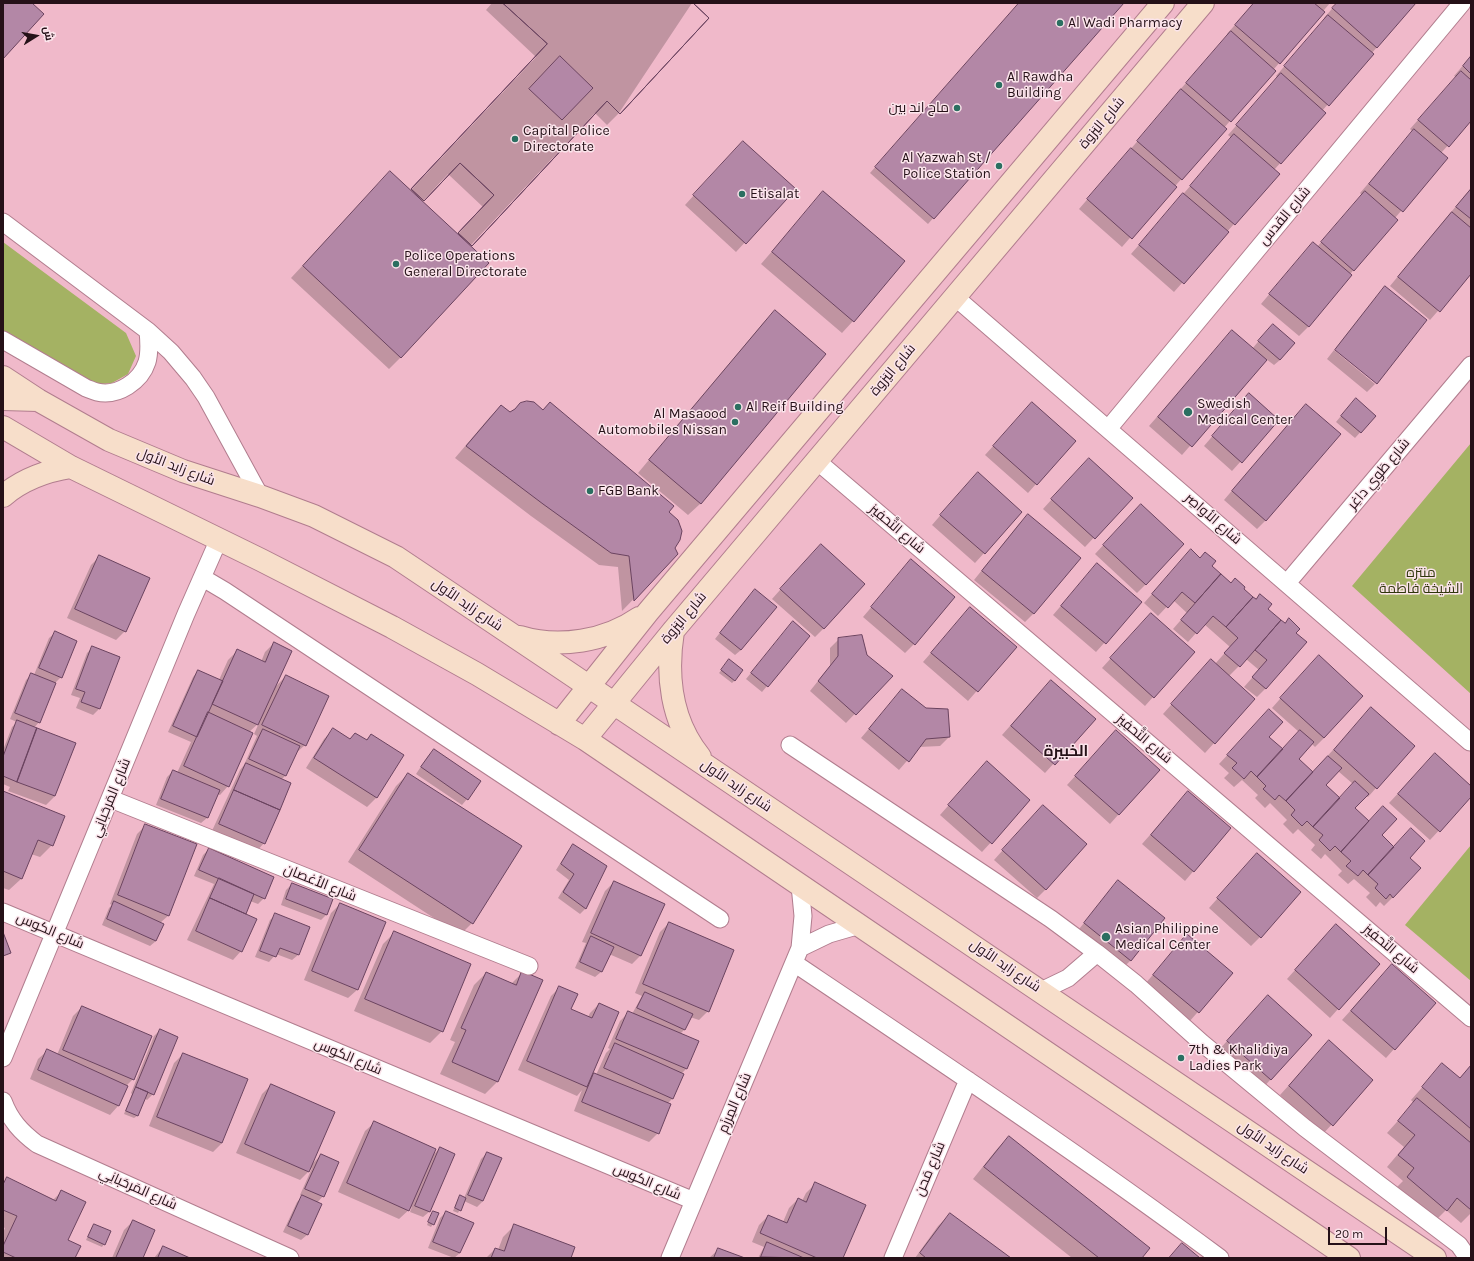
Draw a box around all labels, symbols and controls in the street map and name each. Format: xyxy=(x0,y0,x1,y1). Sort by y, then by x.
place label: Al Wadi Pharmacy xyxy=(1068,15,1182,31)
north arrow xyxy=(16,16,56,56)
marker: Al Wadi Pharmacy xyxy=(1055,18,1065,28)
text: ش xyxy=(41,25,56,42)
place label: Al Rawdha Building xyxy=(1007,69,1073,102)
marker: Al Rawdha Building xyxy=(994,80,1004,90)
street label: شارع اليَزوة xyxy=(1076,94,1128,152)
place label: ماج اند بين xyxy=(888,100,949,116)
marker: ماج اند بين xyxy=(952,103,962,113)
place label: Capital Police Directorate xyxy=(523,123,610,156)
marker: Capital Police Directorate xyxy=(510,134,520,144)
place label: Al Yazwah St / Police Station xyxy=(902,150,991,182)
marker: Al Yazwah St / Police Station xyxy=(994,161,1004,171)
street label: شارع القدس xyxy=(1256,183,1314,249)
place label: Etisalat xyxy=(750,186,799,202)
marker: Etisalat xyxy=(737,189,747,199)
place label: Police Operations General Directorate xyxy=(404,248,527,280)
marker: Police Operations General Directorate xyxy=(391,259,401,269)
street label: شارع اليَزوة xyxy=(867,341,919,399)
place label: Swedish Medical Center xyxy=(1197,396,1292,428)
place label: Al Reif Building xyxy=(746,399,843,415)
marker: Al Reif Building xyxy=(733,402,743,412)
place label: Al Masaood Automobiles Nissan xyxy=(598,406,727,438)
marker: Swedish Medical Center xyxy=(1182,406,1194,418)
marker: Al Masaood Automobiles Nissan xyxy=(730,417,740,427)
street label: شارع طَوِي داغِر xyxy=(1344,435,1414,513)
street label: شارع زايد الأول xyxy=(135,444,217,490)
place label: FGB Bank xyxy=(598,483,659,499)
marker: FGB Bank xyxy=(585,486,595,496)
street label: شارع الأواصِر xyxy=(1181,490,1245,548)
street label: شارع التَّحفِيز xyxy=(866,501,928,557)
park label: منتزه الشيخة فاطمة xyxy=(1379,565,1463,598)
street label: شارع زايد الأول xyxy=(428,575,506,635)
street label: شارع اليَزوة xyxy=(658,589,710,647)
street label: شارع التَّحفِيز xyxy=(1113,711,1175,767)
district label: الخبيرة xyxy=(1044,743,1088,761)
street label: شارع المَرحَبانِي xyxy=(88,756,134,840)
street label: شارع زايد الأول xyxy=(697,756,775,816)
street label: شارع الأغصان xyxy=(281,861,359,905)
street label: شارع الكوس xyxy=(13,909,87,953)
place label: Asian Philippine Medical Center xyxy=(1115,921,1219,954)
street label: شارع التَّحفِيز xyxy=(1360,921,1422,977)
marker: Asian Philippine Medical Center xyxy=(1100,931,1112,943)
street label: شارع زايد الأول xyxy=(966,936,1044,996)
street label: شارع الكوس xyxy=(311,1035,385,1079)
place label: 7th & Khalidiya Ladies Park xyxy=(1189,1042,1288,1074)
marker: 7th & Khalidiya Ladies Park xyxy=(1176,1053,1186,1063)
street label: شارع المِرزَم xyxy=(715,1070,755,1136)
street label: شارع زايد الأول xyxy=(1234,1118,1312,1178)
street label: شارع مَحن xyxy=(911,1139,949,1199)
street label: شارع الكوس xyxy=(610,1160,684,1204)
street label: شارع المَرحَبانِي xyxy=(96,1164,180,1214)
scale bar xyxy=(1330,1219,1389,1245)
text: 20 m xyxy=(1335,1227,1363,1241)

